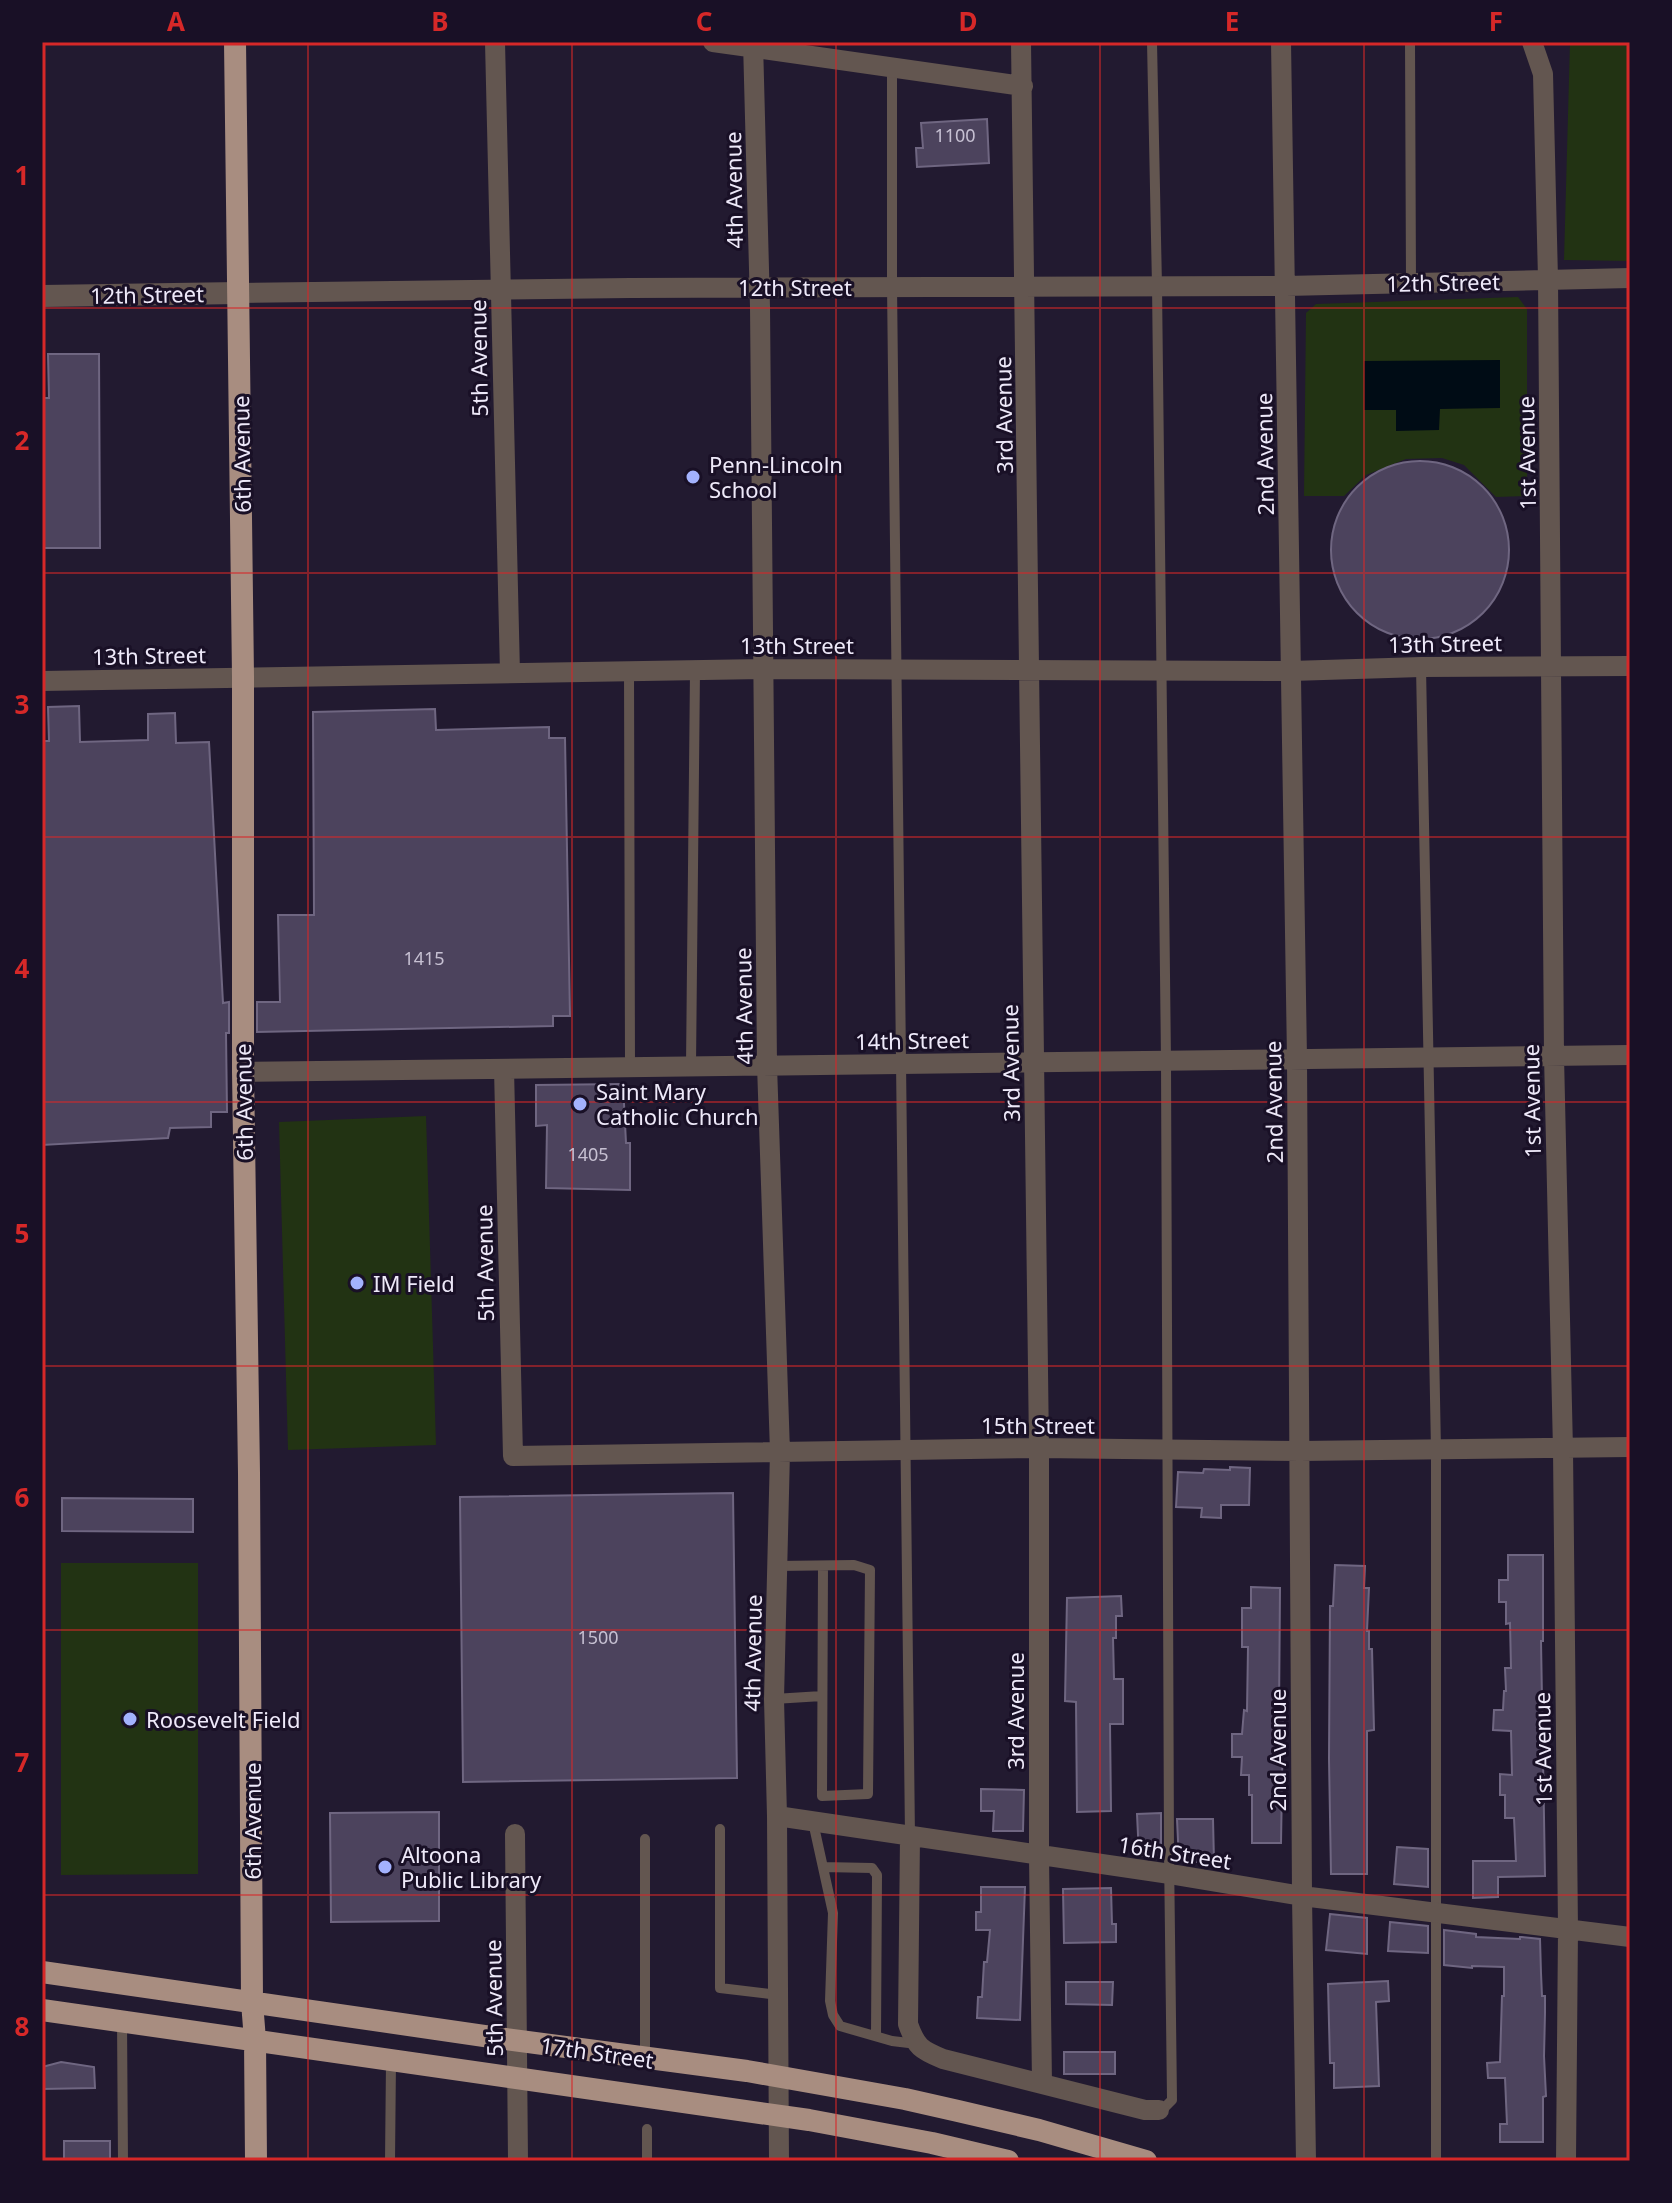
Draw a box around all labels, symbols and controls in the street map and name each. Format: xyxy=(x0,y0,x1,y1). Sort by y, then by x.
text: A xyxy=(167,3,185,39)
text: B xyxy=(431,3,449,39)
text: C xyxy=(696,3,712,39)
text: D xyxy=(958,3,978,39)
text: E xyxy=(1225,3,1239,39)
text: F xyxy=(1489,3,1503,39)
house number: 1100 xyxy=(934,123,976,147)
street label: 4th Avenue xyxy=(717,131,749,249)
text: 1 xyxy=(15,157,29,193)
street label: 12th Street xyxy=(1386,266,1500,298)
street label: 12th Street xyxy=(738,272,852,302)
street label: 12th Street xyxy=(90,278,204,310)
street label: 5th Avenue xyxy=(462,299,494,417)
street label: 3rd Avenue xyxy=(987,356,1019,474)
street label: 2nd Avenue xyxy=(1248,392,1280,516)
street label: 6th Avenue xyxy=(225,395,257,513)
street label: 1st Avenue xyxy=(1510,396,1542,510)
text: 2 xyxy=(15,422,30,458)
place label: Penn-Lincoln School xyxy=(709,449,843,504)
marker: Penn-Lincoln School xyxy=(684,468,702,486)
street label: 13th Street xyxy=(1388,627,1502,659)
street label: 13th Street xyxy=(740,630,854,660)
street label: 13th Street xyxy=(92,639,206,671)
text: 3 xyxy=(15,686,29,722)
house number: 1415 xyxy=(403,946,445,970)
street label: 4th Avenue xyxy=(727,947,759,1065)
text: 4 xyxy=(15,950,30,986)
street label: 3rd Avenue xyxy=(994,1004,1026,1122)
street label: 14th Street xyxy=(855,1024,969,1056)
street label: 2nd Avenue xyxy=(1257,1040,1289,1164)
street label: 6th Avenue xyxy=(227,1043,259,1161)
street label: 1st Avenue xyxy=(1515,1044,1547,1158)
place label: Saint Mary Catholic Church xyxy=(596,1076,759,1131)
marker: Saint Mary Catholic Church xyxy=(571,1095,589,1113)
house number: 1405 xyxy=(567,1142,609,1166)
street label: 5th Avenue xyxy=(468,1204,500,1322)
text: 5 xyxy=(15,1215,29,1251)
place label: IM Field xyxy=(373,1268,455,1298)
marker: IM Field xyxy=(348,1274,366,1292)
street label: 15th Street xyxy=(981,1410,1095,1440)
text: 6 xyxy=(15,1479,30,1515)
street label: 4th Avenue xyxy=(736,1594,768,1712)
house number: 1500 xyxy=(577,1625,619,1649)
street label: 3rd Avenue xyxy=(1000,1652,1030,1770)
street label: 2nd Avenue xyxy=(1262,1689,1292,1811)
street label: 1st Avenue xyxy=(1526,1692,1558,1806)
place label: Roosevelt Field xyxy=(146,1704,300,1734)
marker: Roosevelt Field xyxy=(121,1710,139,1728)
text: 7 xyxy=(15,1744,30,1780)
street label: 6th Avenue xyxy=(237,1762,267,1880)
street label: 16th Street xyxy=(1116,1828,1234,1876)
place label: Altoona Public Library xyxy=(401,1839,542,1894)
marker: Altoona Public Library xyxy=(376,1858,394,1876)
street label: 5th Avenue xyxy=(477,1939,509,2057)
text: 8 xyxy=(15,2008,29,2044)
street label: 17th Street xyxy=(539,2029,656,2075)

